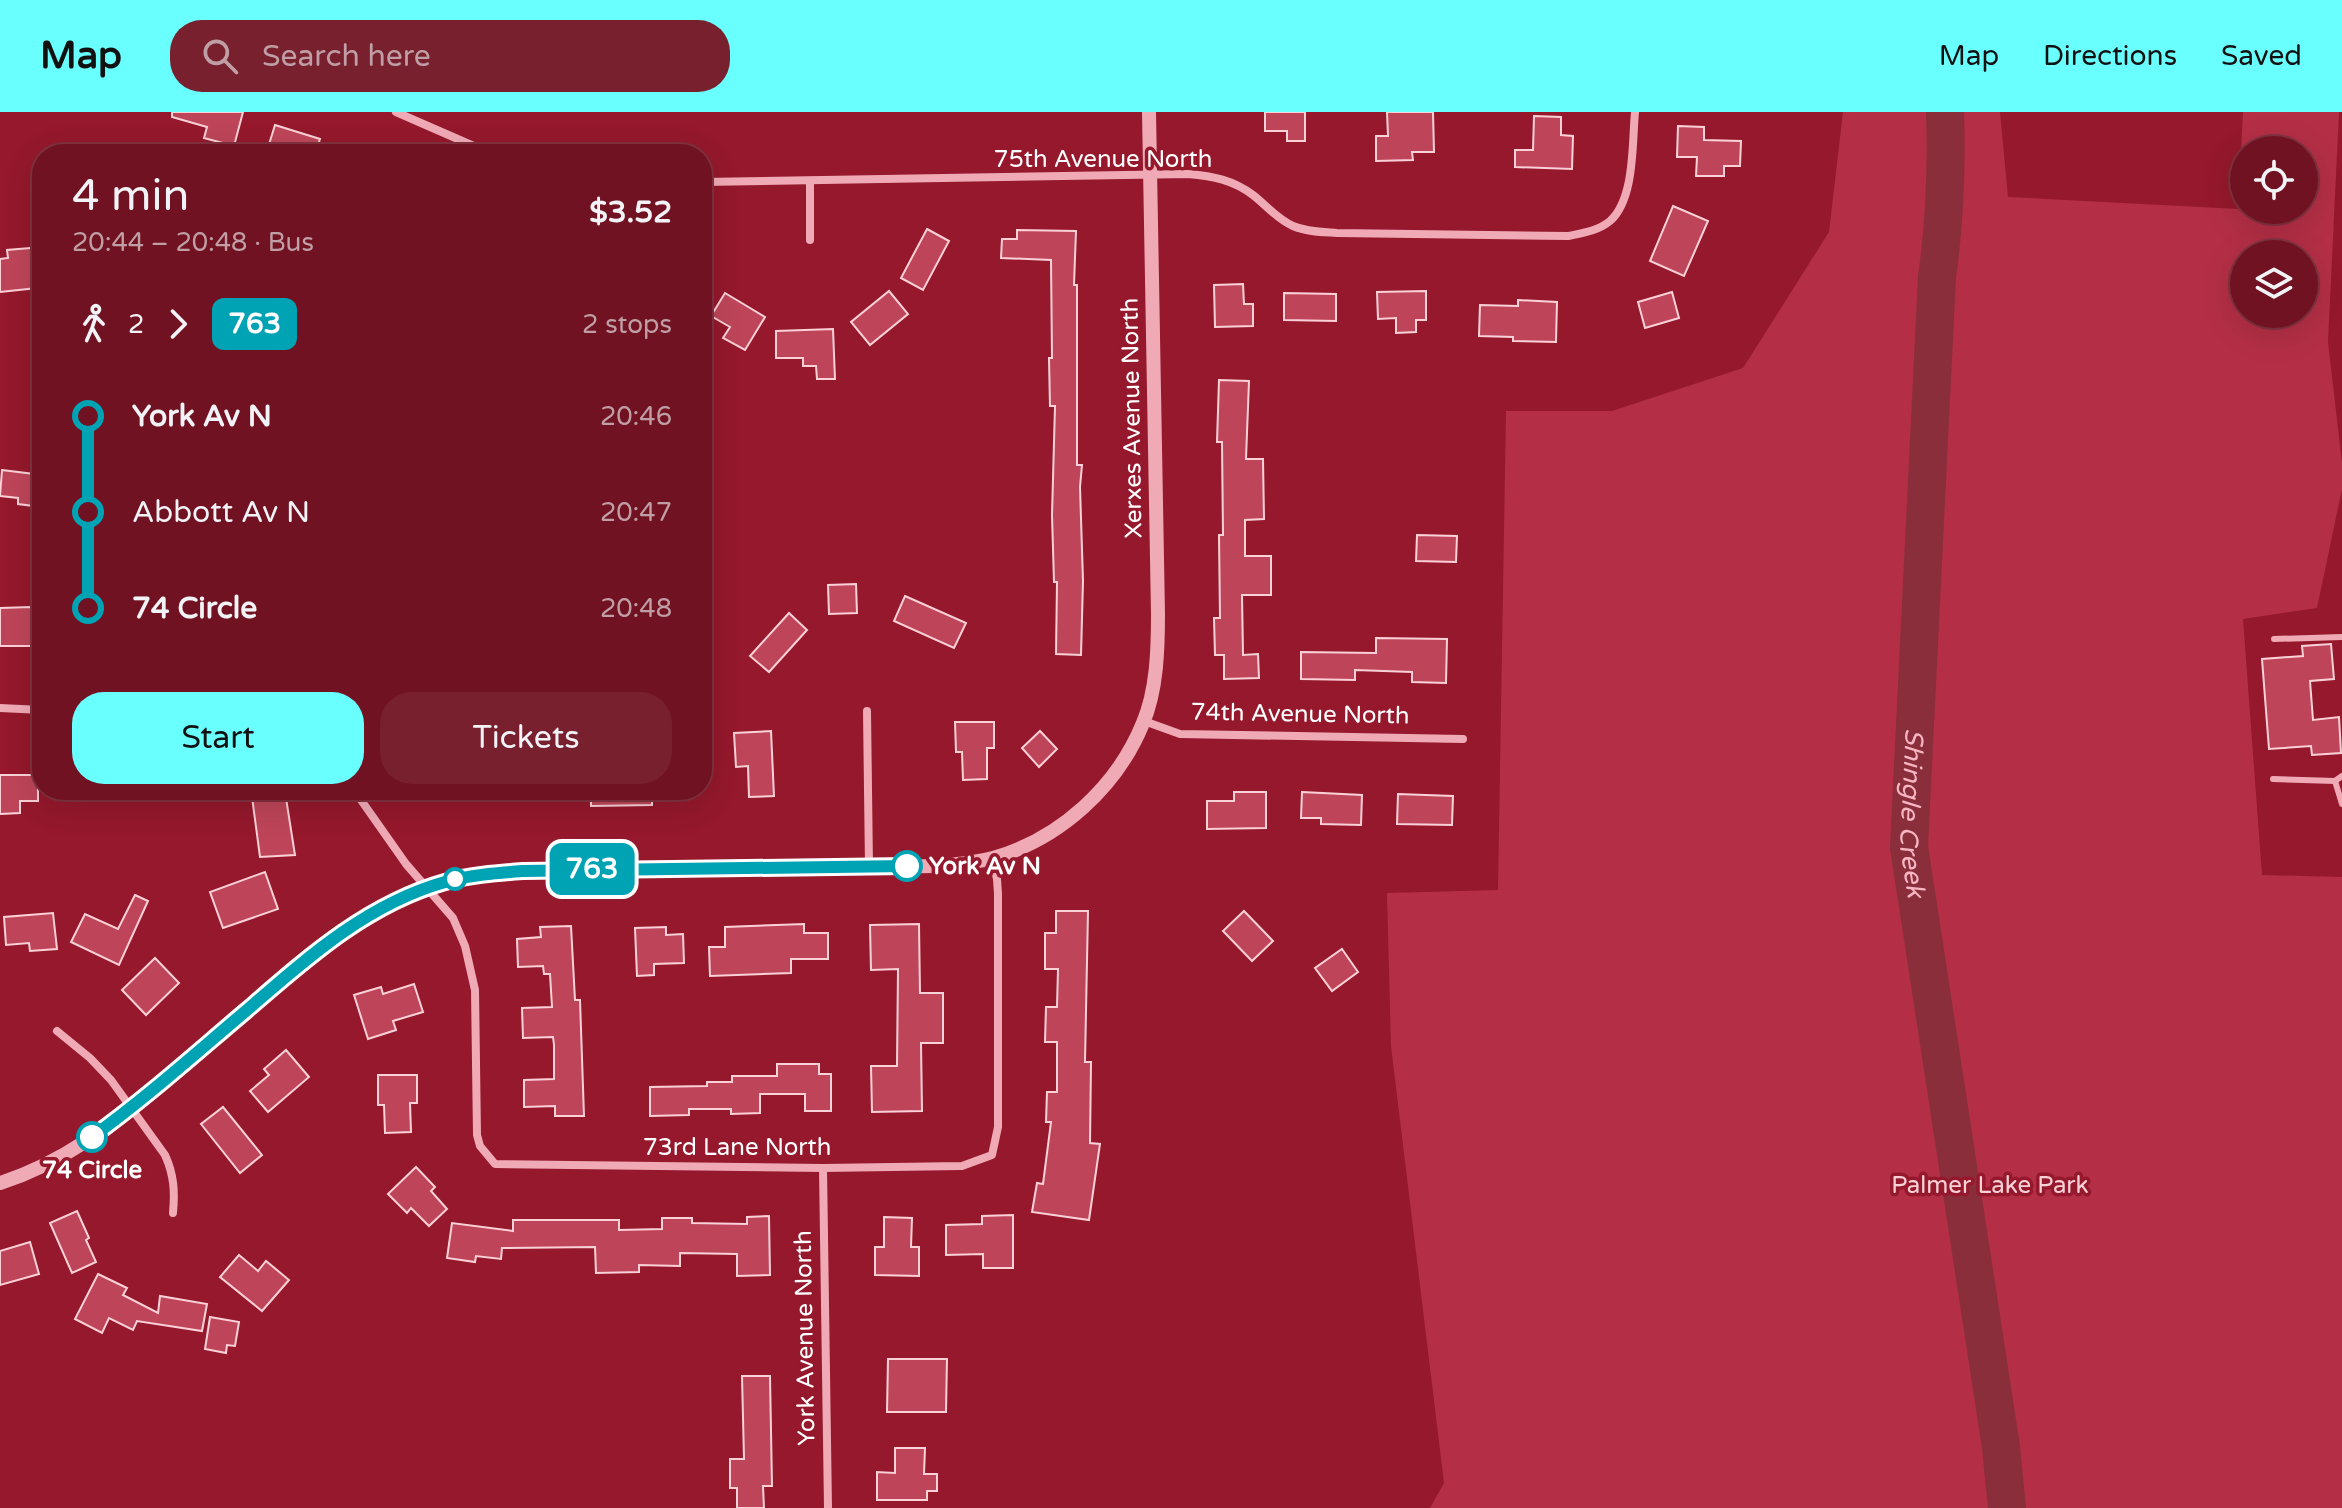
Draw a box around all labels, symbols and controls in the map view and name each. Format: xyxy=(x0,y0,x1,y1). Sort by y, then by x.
search box xyxy=(170,20,730,92)
text: Map xyxy=(40,33,122,79)
icon: search xyxy=(198,34,242,78)
text: Search here xyxy=(262,38,431,75)
text: Map xyxy=(1939,39,1999,73)
text: Directions xyxy=(2043,39,2177,73)
text: Saved xyxy=(2221,39,2302,73)
map controls xyxy=(2230,136,2318,328)
button: locate xyxy=(2230,136,2318,224)
street label: 75th Avenue North xyxy=(994,145,1212,174)
text: 4 min xyxy=(72,170,189,223)
text: $3.52 xyxy=(589,194,672,231)
text: 20:44 – 20:48 · Bus xyxy=(72,227,314,258)
button: layers xyxy=(2230,240,2318,328)
street label: Xerxes Avenue North xyxy=(1115,297,1149,539)
icon: walk xyxy=(72,302,116,346)
icon: forward xyxy=(156,302,200,346)
text: 763 xyxy=(228,307,281,341)
text: 2 xyxy=(128,309,144,340)
text: 2 stops xyxy=(582,309,672,340)
text: York Av N xyxy=(132,398,272,435)
text: 20:46 xyxy=(600,401,672,432)
text: Abbott Av N xyxy=(132,494,310,531)
text: 20:47 xyxy=(600,497,672,528)
text: 74 Circle xyxy=(132,590,257,627)
text: 20:48 xyxy=(600,593,672,624)
button: Start xyxy=(72,692,364,784)
button: Tickets xyxy=(380,692,672,784)
street label: 74th Avenue North xyxy=(1190,698,1410,730)
water label: Shingle Creek xyxy=(1893,728,1932,901)
line badge: 763 xyxy=(546,843,638,895)
marker: York Av N xyxy=(892,851,922,881)
text: 763 xyxy=(566,852,618,886)
place label: York Av N xyxy=(929,852,1041,881)
unlabelled marker xyxy=(444,868,466,890)
marker: 74 Circle xyxy=(77,1122,107,1152)
street label: 73rd Lane North xyxy=(643,1133,831,1162)
place label: 74 Circle xyxy=(42,1156,143,1185)
park label: Palmer Lake Park xyxy=(1891,1171,2089,1200)
street label: York Avenue North xyxy=(789,1230,821,1446)

